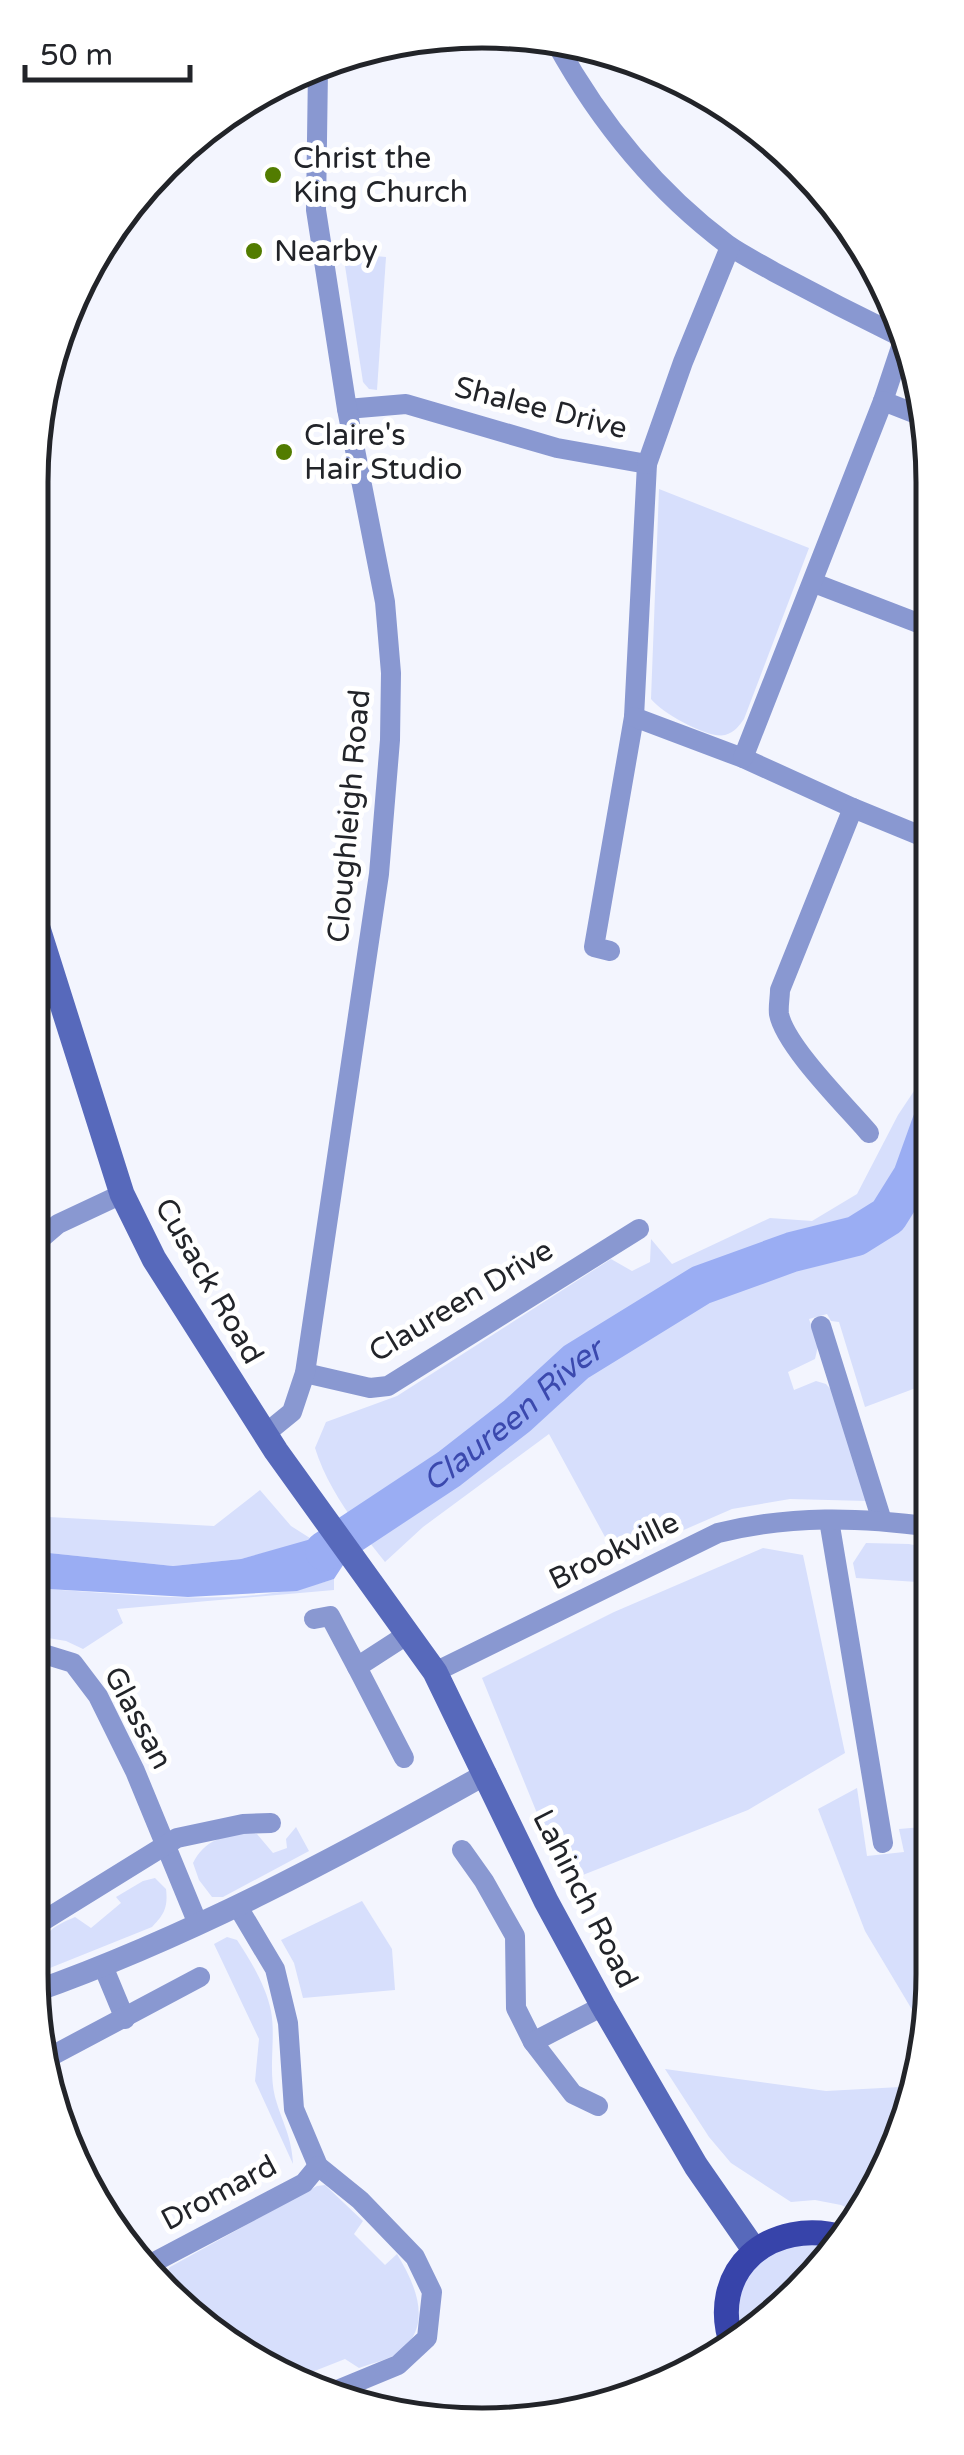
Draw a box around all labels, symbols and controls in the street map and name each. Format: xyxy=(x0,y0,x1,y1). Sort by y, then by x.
scale bar xyxy=(25,20,190,82)
text: 50 m xyxy=(40,37,113,74)
place label: Christ the King Church xyxy=(293,140,468,211)
marker: Christ the King Church xyxy=(262,164,284,186)
place label: Nearby xyxy=(274,233,378,270)
marker: Nearby xyxy=(243,240,265,262)
street label: Shalee Drive xyxy=(451,369,631,447)
place label: Claire's Hair Studio xyxy=(304,417,462,488)
marker: Claire's Hair Studio xyxy=(273,441,295,463)
street label: Cloughleigh Road xyxy=(319,688,379,944)
street label: Cusack Road xyxy=(147,1191,271,1371)
street label: Claureen Drive xyxy=(362,1232,560,1370)
water label: Claureen River xyxy=(416,1329,613,1500)
street label: Brookville xyxy=(543,1504,685,1598)
street label: Glassan xyxy=(96,1660,180,1776)
street label: Lahinch Road xyxy=(524,1803,646,1995)
street label: Dromard xyxy=(155,2147,283,2239)

